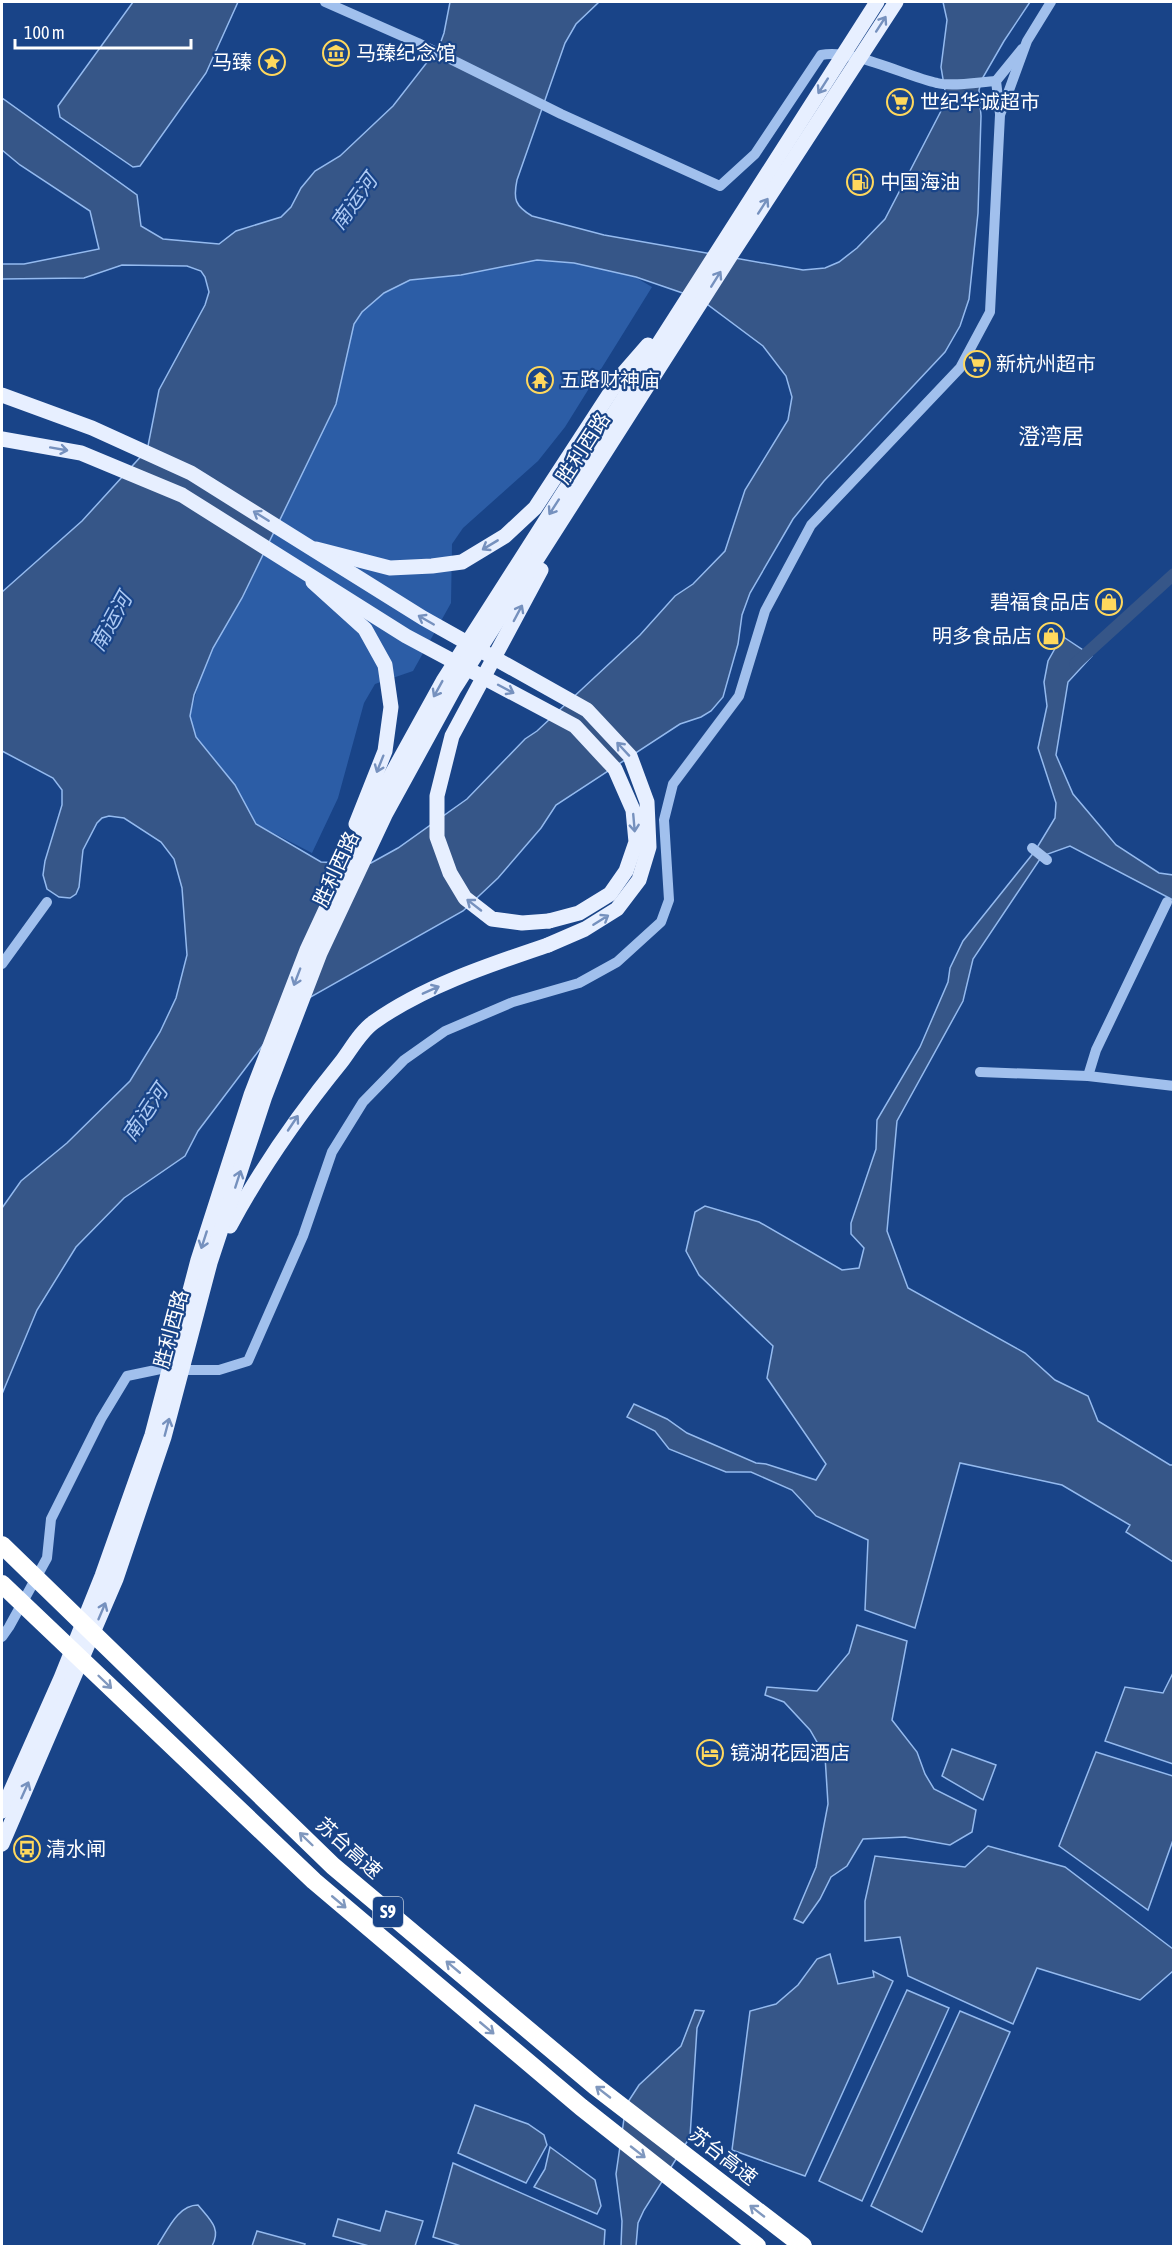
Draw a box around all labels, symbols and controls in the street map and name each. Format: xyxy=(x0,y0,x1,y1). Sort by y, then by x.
scale bar xyxy=(15,12,190,50)
one-way arrow xyxy=(874,16,887,33)
text: 100 m xyxy=(24,22,65,43)
museum icon: 马臻纪念馆 xyxy=(321,38,351,68)
place label: 马臻纪念馆 xyxy=(356,41,456,64)
place icon: 马臻 xyxy=(257,47,287,77)
place label: 马臻 xyxy=(212,50,252,73)
one-way arrow xyxy=(817,77,829,94)
supermarket icon: 世纪华诚超市 xyxy=(885,87,915,117)
place label: 世纪华诚超市 xyxy=(920,90,1040,113)
water label: 南运河 xyxy=(325,166,384,234)
fuel station icon: 中国海油 xyxy=(845,167,875,197)
place label: 中国海油 xyxy=(880,170,960,193)
one-way arrow xyxy=(757,198,769,214)
one-way arrow xyxy=(710,271,722,288)
supermarket icon: 新杭州超市 xyxy=(962,349,992,379)
place label: 新杭州超市 xyxy=(996,352,1096,375)
temple icon: 五路财神庙 xyxy=(525,365,555,395)
place label: 五路财神庙 xyxy=(560,368,660,391)
street label: 胜利西路 xyxy=(551,408,614,488)
district label: 澄湾居 xyxy=(1018,423,1084,449)
one-way arrow xyxy=(49,444,68,455)
one-way arrow xyxy=(548,498,561,515)
one-way arrow xyxy=(253,510,270,522)
one-way arrow xyxy=(482,539,499,551)
water label: 南运河 xyxy=(84,585,138,655)
shop icon: 碧福食品店 xyxy=(1094,587,1124,617)
place label: 碧福食品店 xyxy=(990,590,1090,613)
one-way arrow xyxy=(512,605,524,622)
one-way arrow xyxy=(418,614,435,626)
shop icon: 明多食品店 xyxy=(1036,621,1066,651)
place label: 明多食品店 xyxy=(932,624,1032,647)
one-way arrow xyxy=(432,680,444,697)
one-way arrow xyxy=(497,684,515,695)
one-way arrow xyxy=(615,741,630,756)
one-way arrow xyxy=(374,754,385,772)
one-way arrow xyxy=(629,813,640,833)
street label: 胜利西路 xyxy=(308,828,363,910)
one-way arrow xyxy=(466,899,482,912)
one-way arrow xyxy=(592,913,609,926)
one-way arrow xyxy=(291,967,302,985)
one-way arrow xyxy=(422,984,440,995)
water label: 南运河 xyxy=(117,1076,174,1145)
one-way arrow xyxy=(287,1115,299,1131)
one-way arrow xyxy=(233,1170,244,1189)
one-way arrow xyxy=(198,1230,209,1249)
street label: 胜利西路 xyxy=(149,1287,192,1370)
one-way arrow xyxy=(162,1418,173,1437)
one-way arrow xyxy=(97,1603,108,1621)
one-way arrow xyxy=(97,1675,112,1689)
hotel icon: 镜湖花园酒店 xyxy=(695,1738,725,1768)
place label: 镜湖花园酒店 xyxy=(730,1741,850,1764)
one-way arrow xyxy=(20,1782,31,1800)
street label: 苏台高速 xyxy=(312,1812,387,1883)
one-way arrow xyxy=(298,1832,313,1847)
bus stop icon: 清水闸 xyxy=(12,1834,42,1864)
place label: 清水闸 xyxy=(46,1837,106,1860)
one-way arrow xyxy=(331,1895,346,1909)
road number: S9 xyxy=(373,1897,403,1927)
one-way arrow xyxy=(445,1960,461,1973)
one-way arrow xyxy=(479,2021,494,2035)
one-way arrow xyxy=(595,2085,611,2098)
street label: 苏台高速 xyxy=(685,2122,762,2189)
one-way arrow xyxy=(629,2146,645,2159)
one-way arrow xyxy=(749,2204,765,2217)

